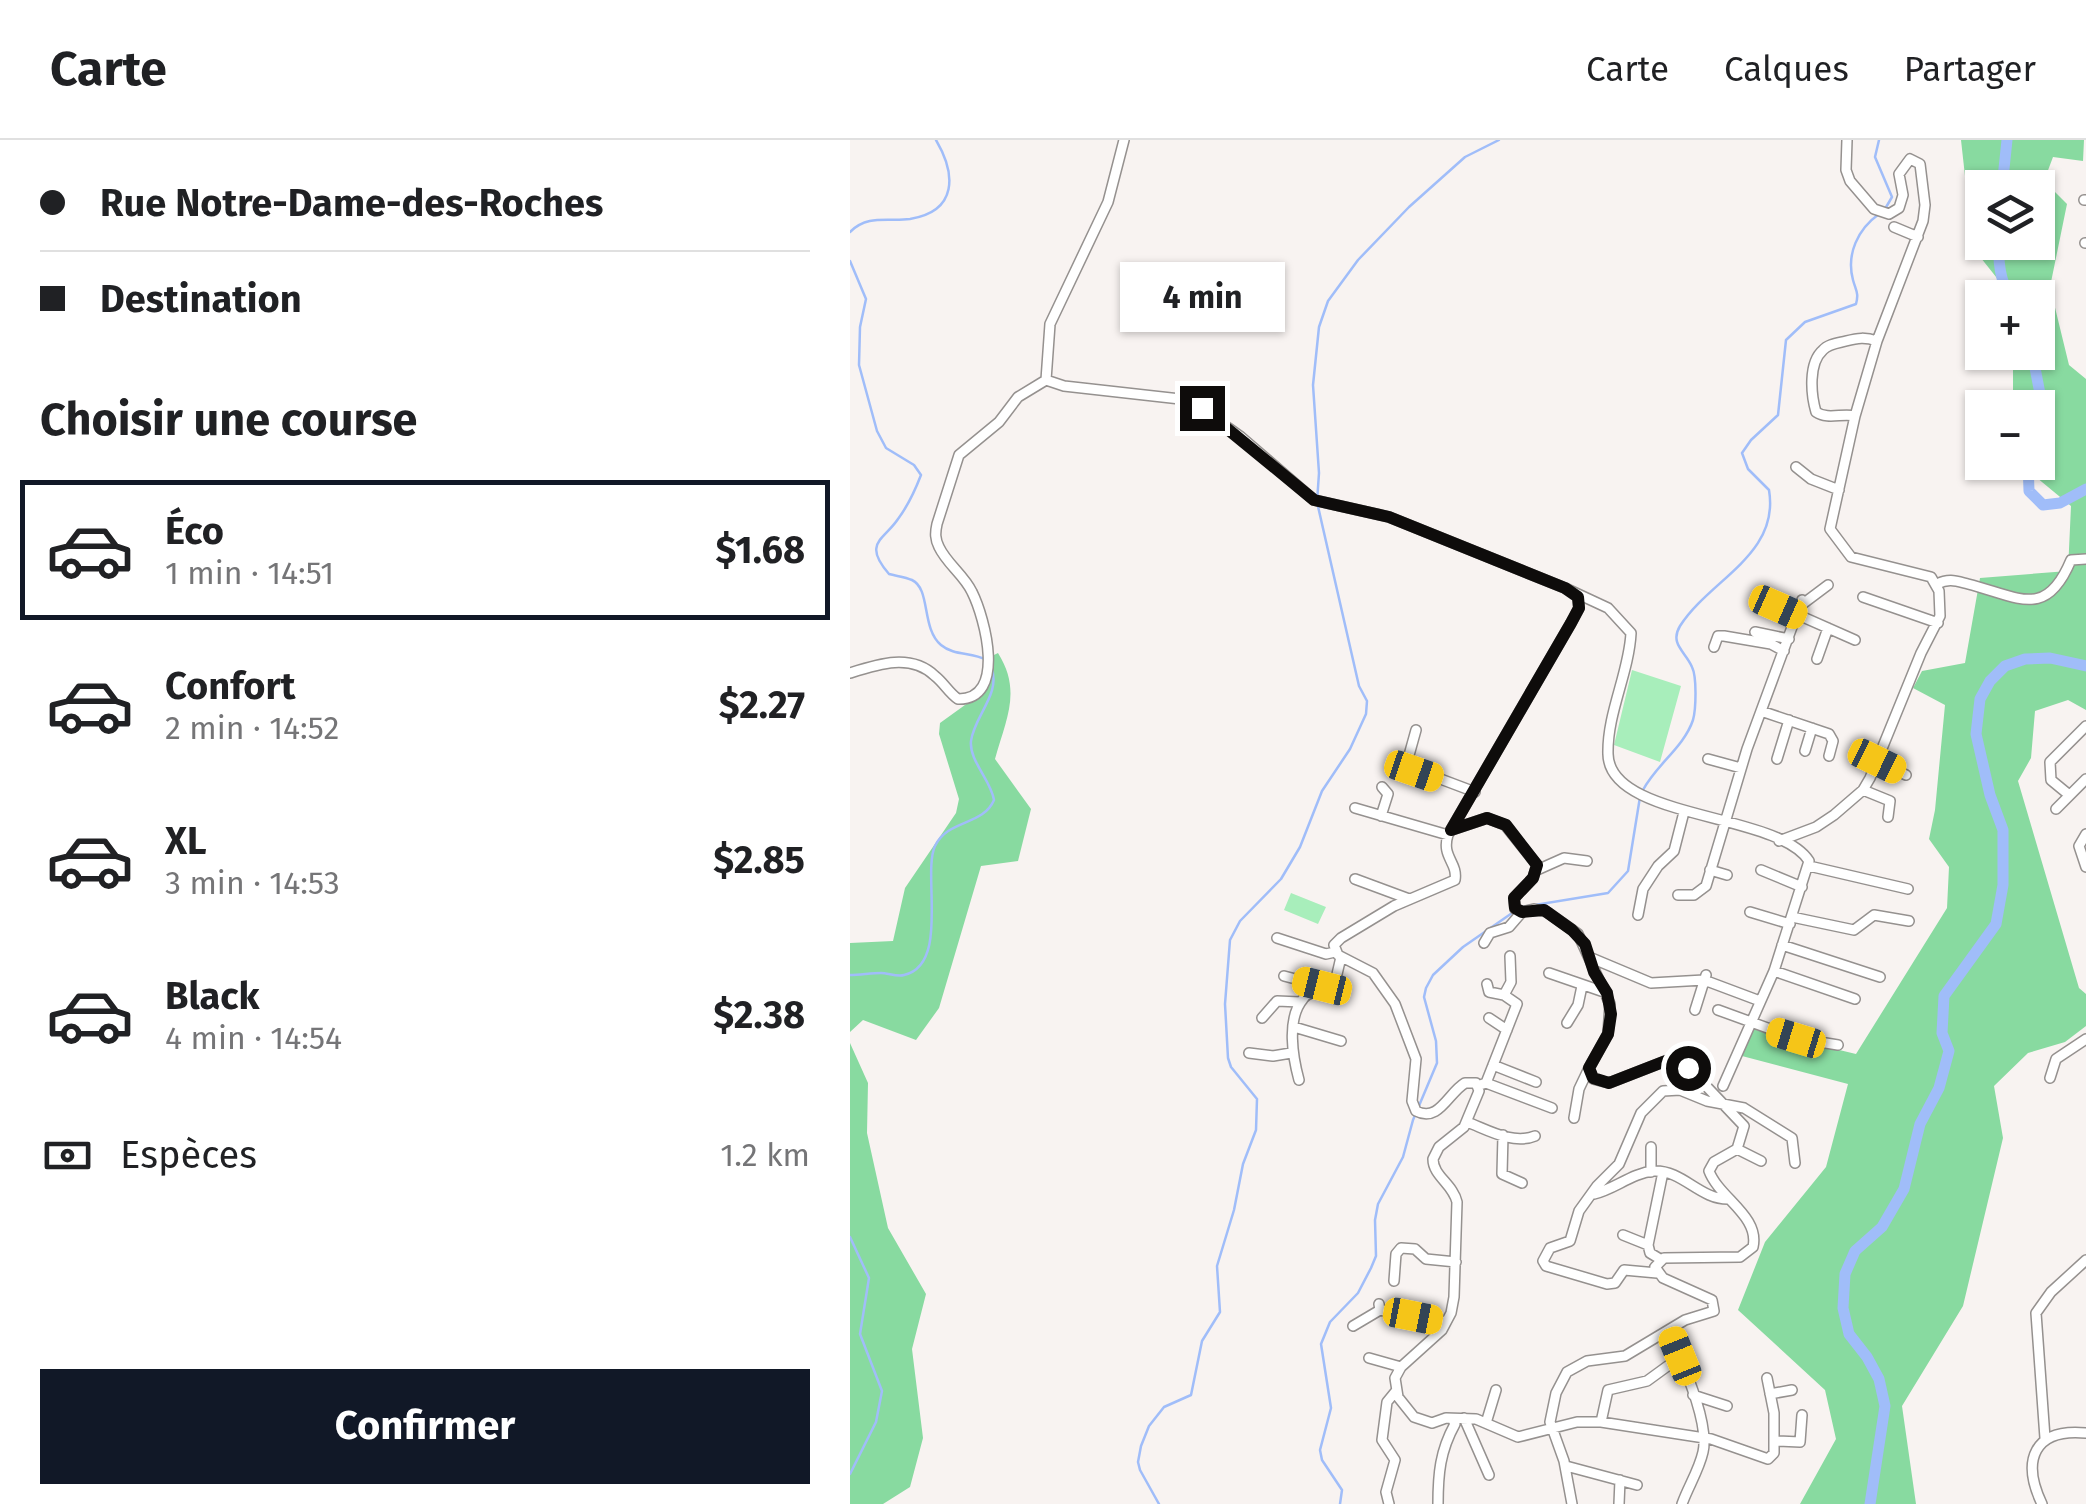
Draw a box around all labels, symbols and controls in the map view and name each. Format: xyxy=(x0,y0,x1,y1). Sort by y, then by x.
text: Carte xyxy=(50,40,167,98)
text: Carte xyxy=(1586,48,1669,90)
text: Calques xyxy=(1724,48,1849,90)
text: Partager xyxy=(1904,48,2036,90)
map controls xyxy=(1965,170,2055,480)
button: layers xyxy=(1965,170,2055,260)
text: Rue Notre-Dame-des-Roches xyxy=(100,180,603,226)
callout: 4 min xyxy=(1120,263,1284,333)
text: Destination xyxy=(100,276,302,322)
text: 4 min xyxy=(1162,278,1243,316)
button: + xyxy=(1965,280,2055,370)
route end xyxy=(1180,386,1225,431)
button: − xyxy=(1965,390,2055,480)
text: Choisir une course xyxy=(40,393,417,447)
icon: car xyxy=(45,505,135,595)
text: Éco xyxy=(165,508,224,554)
text: $1.68 xyxy=(716,527,805,573)
text: 1 min · 14:51 xyxy=(165,554,334,592)
car xyxy=(1744,581,1812,633)
icon: car xyxy=(45,660,135,750)
text: Confort xyxy=(165,663,295,709)
text: $2.27 xyxy=(719,682,805,728)
text: 2 min · 14:52 xyxy=(165,709,339,747)
car xyxy=(1843,734,1911,788)
car xyxy=(1381,747,1447,795)
icon: car xyxy=(45,815,135,905)
text: XL xyxy=(165,818,207,864)
text: $2.85 xyxy=(713,837,805,883)
text: 3 min · 14:53 xyxy=(165,864,340,902)
car xyxy=(1289,964,1355,1008)
icon: car xyxy=(45,970,135,1060)
text: Black xyxy=(165,973,260,1019)
text: $2.38 xyxy=(713,992,805,1038)
car xyxy=(1763,1015,1829,1061)
text: 4 min · 14:54 xyxy=(165,1019,342,1057)
route start xyxy=(1666,1046,1711,1091)
icon: cash xyxy=(40,1128,95,1183)
text: Espèces xyxy=(120,1132,257,1178)
text: 1.2 km xyxy=(720,1136,810,1174)
car xyxy=(1381,1296,1445,1336)
car xyxy=(1655,1323,1705,1389)
button: Confirmer xyxy=(40,1369,810,1484)

